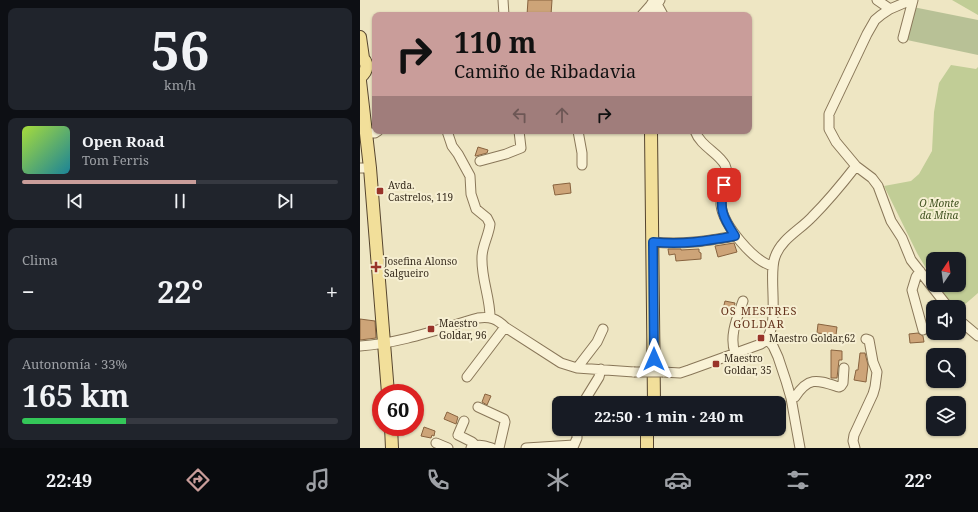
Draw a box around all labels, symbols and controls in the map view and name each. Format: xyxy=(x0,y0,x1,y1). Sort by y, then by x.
text: 56 xyxy=(151,14,209,85)
text: 110 m xyxy=(454,23,536,61)
icon: right xyxy=(388,28,440,80)
text: Camiño de Ribadavia xyxy=(454,59,636,83)
text: km/h xyxy=(164,76,196,94)
icon: left xyxy=(509,104,531,126)
icon: ahead xyxy=(551,104,573,126)
icon: right xyxy=(593,104,615,126)
text: Open Road xyxy=(82,131,165,151)
text: Tom Ferris xyxy=(82,151,149,169)
pin xyxy=(707,168,741,202)
icon: arrive xyxy=(713,174,735,196)
place label: Avda. Castrelos, 119 xyxy=(388,178,453,204)
marker: Avda. Castrelos, 119 xyxy=(375,186,385,196)
icon: previous xyxy=(64,190,86,212)
icon: pause xyxy=(169,190,191,212)
icon: next xyxy=(274,190,296,212)
park label: O Monte da Mina xyxy=(919,196,959,222)
text: Clima xyxy=(22,251,58,269)
north arrow xyxy=(926,252,966,292)
map controls xyxy=(926,252,966,436)
place label: Josefina Alonso Salgueiro xyxy=(383,254,457,280)
marker: Josefina Alonso Salgueiro xyxy=(371,262,381,272)
text: 22° xyxy=(157,271,203,312)
text: − xyxy=(22,276,35,306)
text: + xyxy=(326,276,338,306)
button: sound xyxy=(926,300,966,340)
district label: OS MESTRES GOLDAR xyxy=(721,303,797,331)
place label: Maestro Goldar, 96 xyxy=(439,316,487,342)
marker: Maestro Goldar, 96 xyxy=(426,324,436,334)
place label: Maestro Goldar,62 xyxy=(769,331,855,345)
marker: Maestro Goldar,62 xyxy=(756,333,766,343)
position arrow xyxy=(633,338,675,380)
button: search xyxy=(926,348,966,388)
place label: Maestro Goldar, 35 xyxy=(724,351,771,377)
text: Autonomía · 33% xyxy=(22,355,127,373)
marker: Maestro Goldar, 35 xyxy=(711,359,721,369)
text: 165 km xyxy=(22,375,129,416)
speed limit sign: 60 xyxy=(372,384,424,436)
button: layers xyxy=(926,396,966,436)
text: 22:50 · 1 min · 240 m xyxy=(594,406,744,426)
icon: directions xyxy=(184,466,212,494)
icon: music xyxy=(304,466,332,494)
icon: phone xyxy=(424,466,452,494)
icon: climate xyxy=(544,466,572,494)
icon: car xyxy=(664,466,692,494)
icon: filters xyxy=(784,466,812,494)
text: 22:49 xyxy=(46,468,92,492)
text: 22° xyxy=(904,468,932,492)

